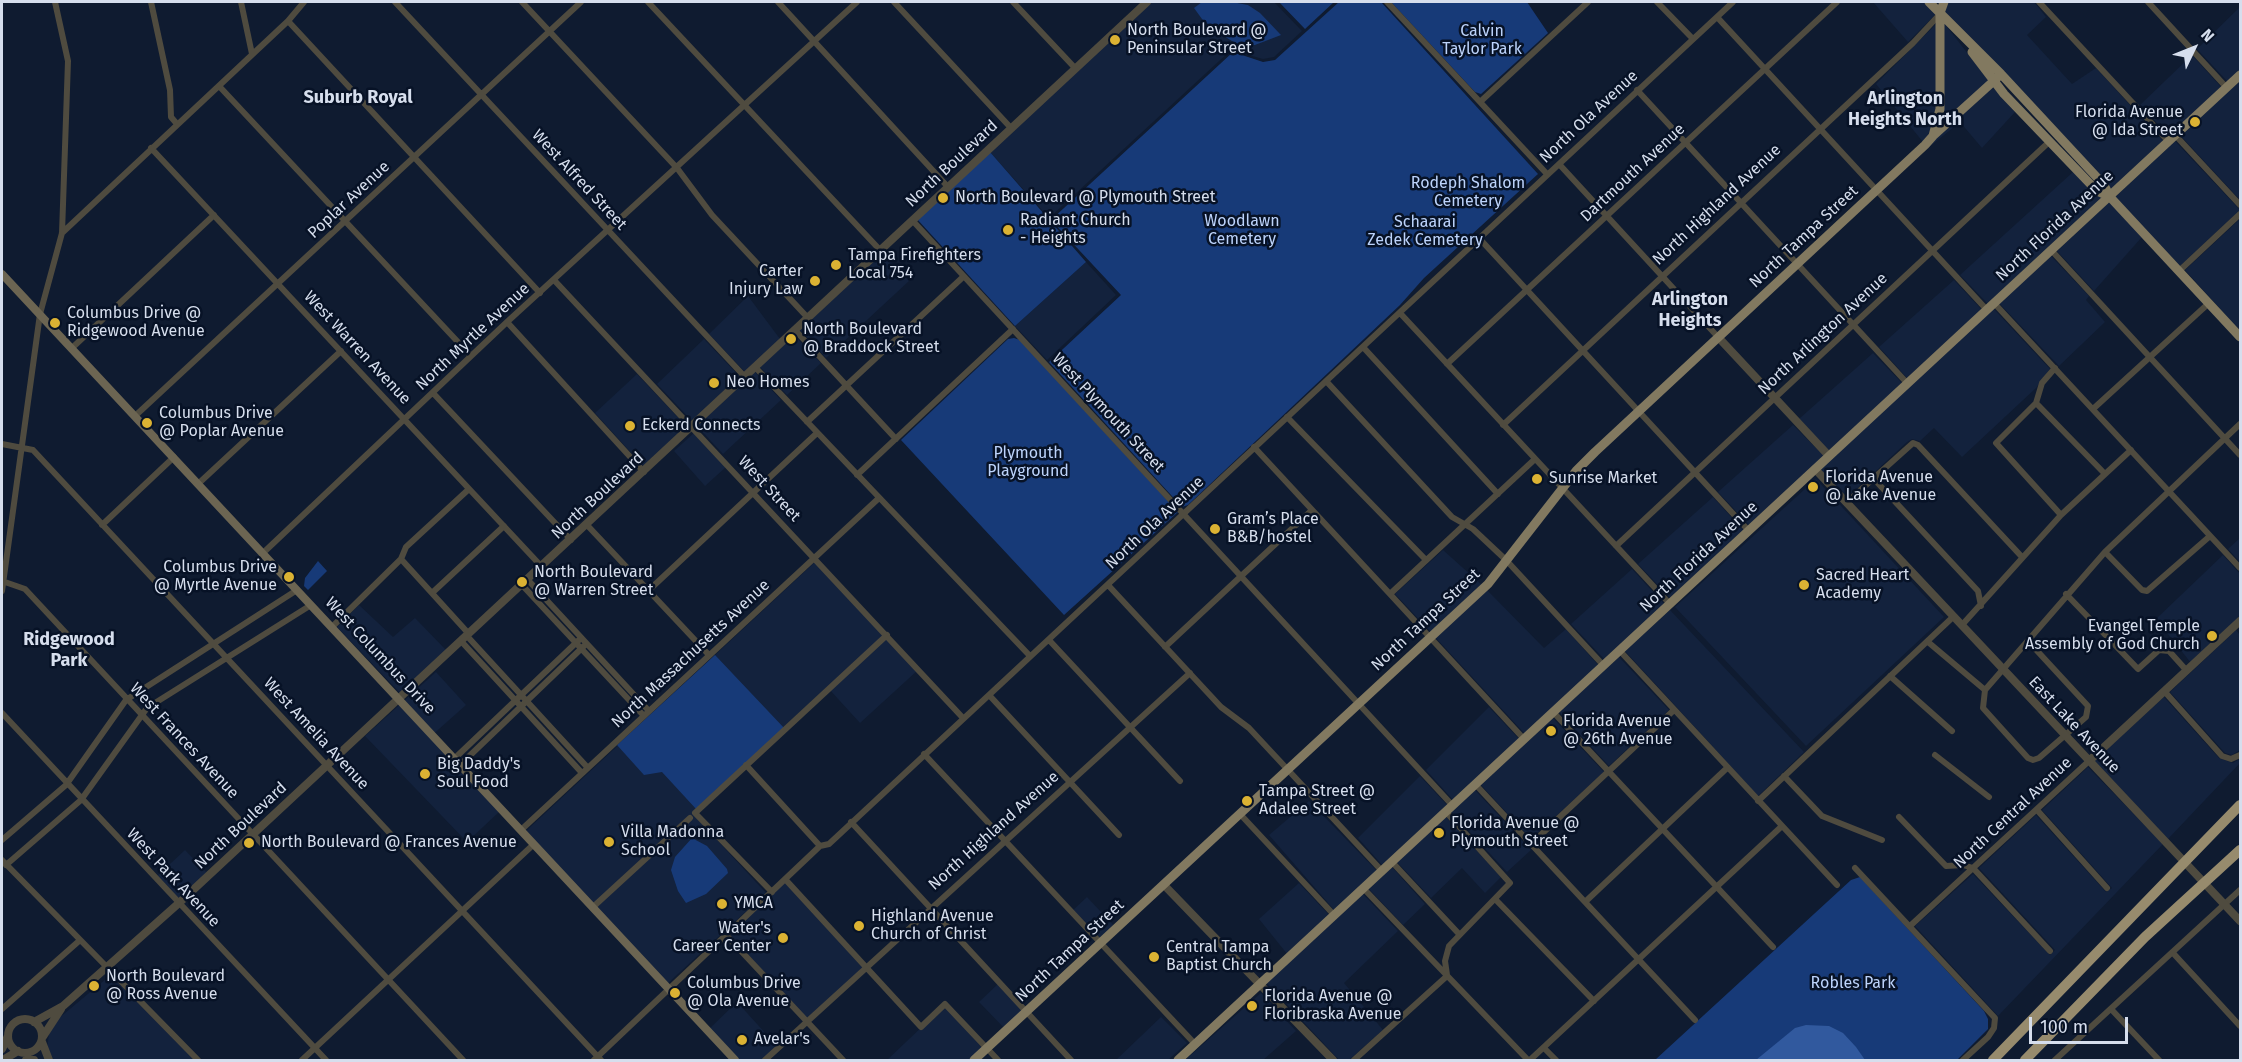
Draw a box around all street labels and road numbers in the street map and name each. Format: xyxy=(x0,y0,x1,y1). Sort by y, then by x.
street label: North Ola Avenue xyxy=(1536,66,1642,168)
street label: North Boulevard xyxy=(902,116,1002,212)
street label: Dartmouth Avenue xyxy=(1577,120,1689,226)
street label: West Alfred Street xyxy=(528,126,630,234)
street label: North Highland Avenue xyxy=(1649,141,1785,269)
street label: Poplar Avenue xyxy=(304,157,394,243)
street label: North Florida Avenue xyxy=(1992,167,2118,285)
street label: North Tampa Street xyxy=(1746,182,1862,292)
street label: North Arlington Avenue xyxy=(1754,269,1892,399)
street label: North Myrtle Avenue xyxy=(412,279,534,395)
street label: West Warren Avenue xyxy=(300,287,414,409)
street label: West Plymouth Street xyxy=(1048,349,1168,477)
street label: North Boulevard xyxy=(548,448,648,544)
street label: West Street xyxy=(734,452,804,526)
street label: North Ola Avenue xyxy=(1102,472,1208,574)
street label: North Florida Avenue xyxy=(1636,498,1762,616)
street label: North Tampa Street xyxy=(1368,565,1484,675)
street label: North Massachusetts Avenue xyxy=(608,576,774,732)
street label: West Columbus Drive xyxy=(321,594,439,718)
street label: East Lake Avenue xyxy=(2024,673,2124,777)
street label: West Amelia Avenue xyxy=(259,674,373,794)
street label: West Frances Avenue xyxy=(125,679,243,803)
street label: North Central Avenue xyxy=(1950,753,2076,873)
street label: North Highland Avenue xyxy=(925,767,1063,895)
street label: North Boulevard xyxy=(191,778,291,874)
street label: West Park Avenue xyxy=(122,825,224,931)
street label: North Tampa Street xyxy=(1012,896,1128,1006)

